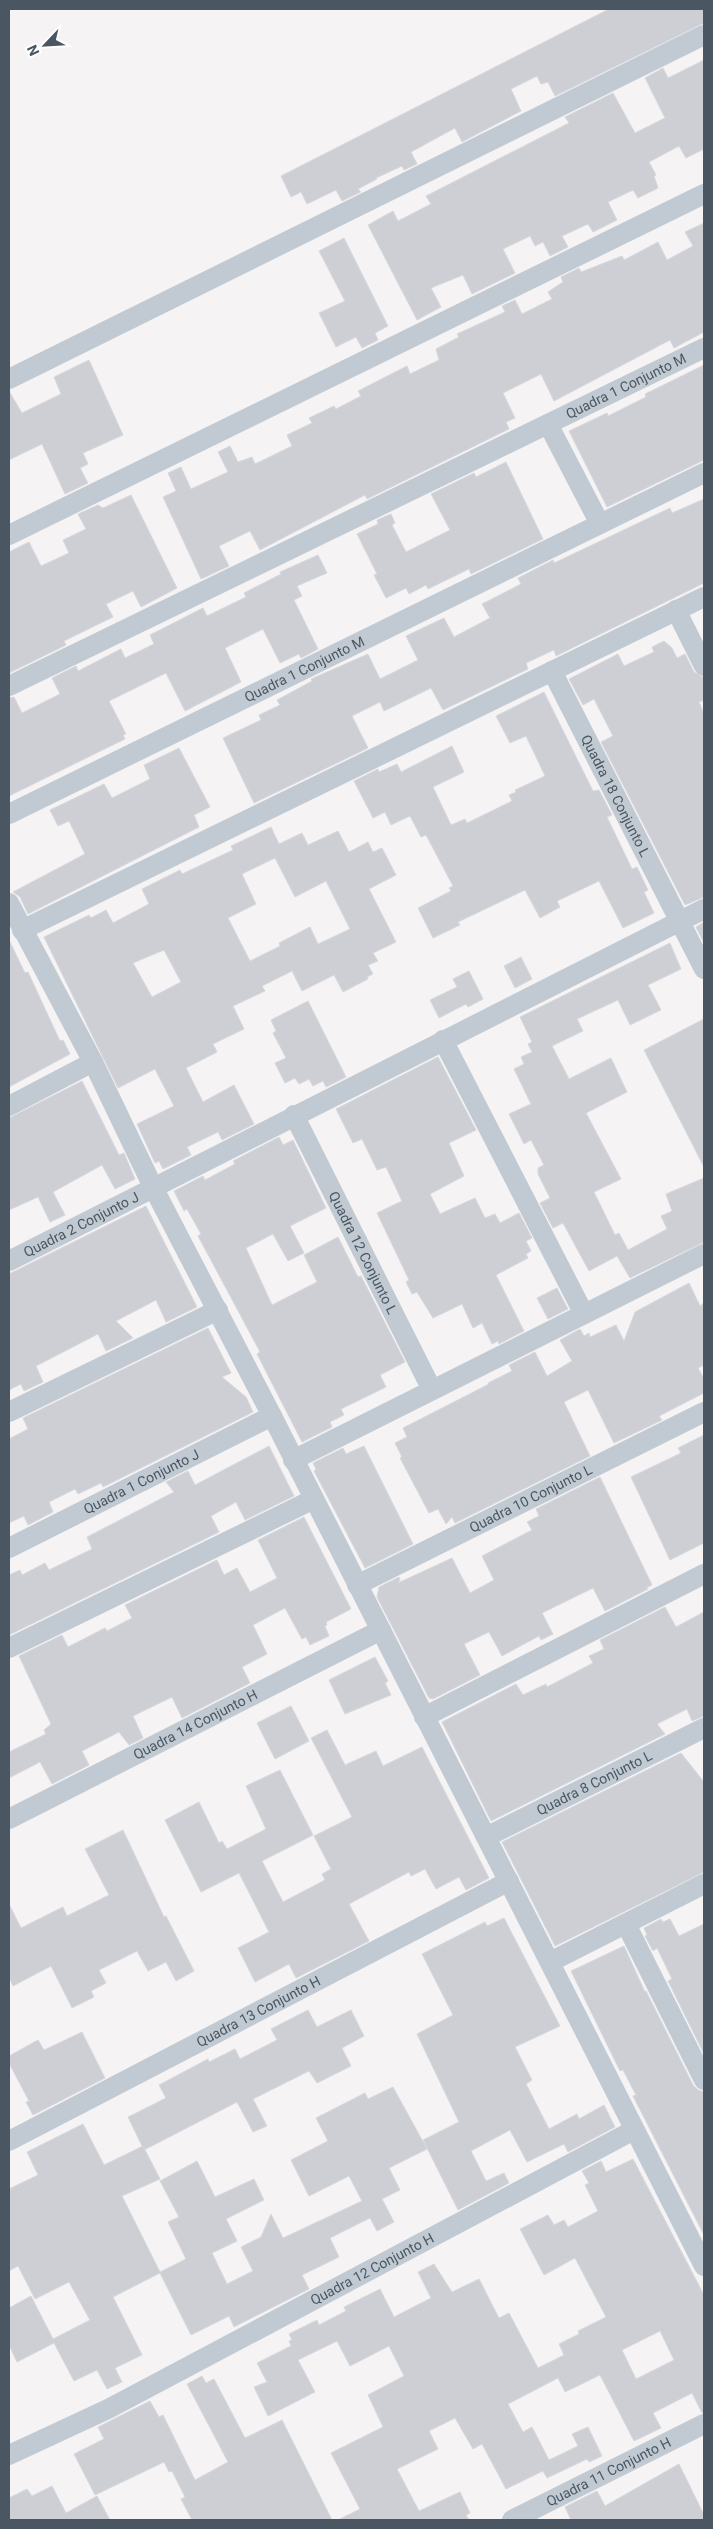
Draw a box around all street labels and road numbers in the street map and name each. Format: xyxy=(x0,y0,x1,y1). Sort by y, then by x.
street label: Quadra 1 Conjunto M xyxy=(563,350,689,422)
street label: Quadra 1 Conjunto M xyxy=(242,633,367,705)
street label: Quadra 18 Conjunto L xyxy=(578,732,654,860)
street label: Quadra 2 Conjunto J xyxy=(21,1189,142,1260)
street label: Quadra 12 Conjunto L xyxy=(326,1189,401,1317)
street label: Quadra 1 Conjunto J xyxy=(81,1446,202,1517)
street label: Quadra 10 Conjunto L xyxy=(467,1461,595,1536)
street label: Quadra 14 Conjunto H xyxy=(131,1686,260,1763)
street label: Quadra 8 Conjunto L xyxy=(534,1747,655,1818)
street label: Quadra 13 Conjunto H xyxy=(194,1973,323,2050)
street label: Quadra 12 Conjunto H xyxy=(308,2230,436,2308)
street label: Quadra 11 Conjunto H xyxy=(544,2434,674,2510)

